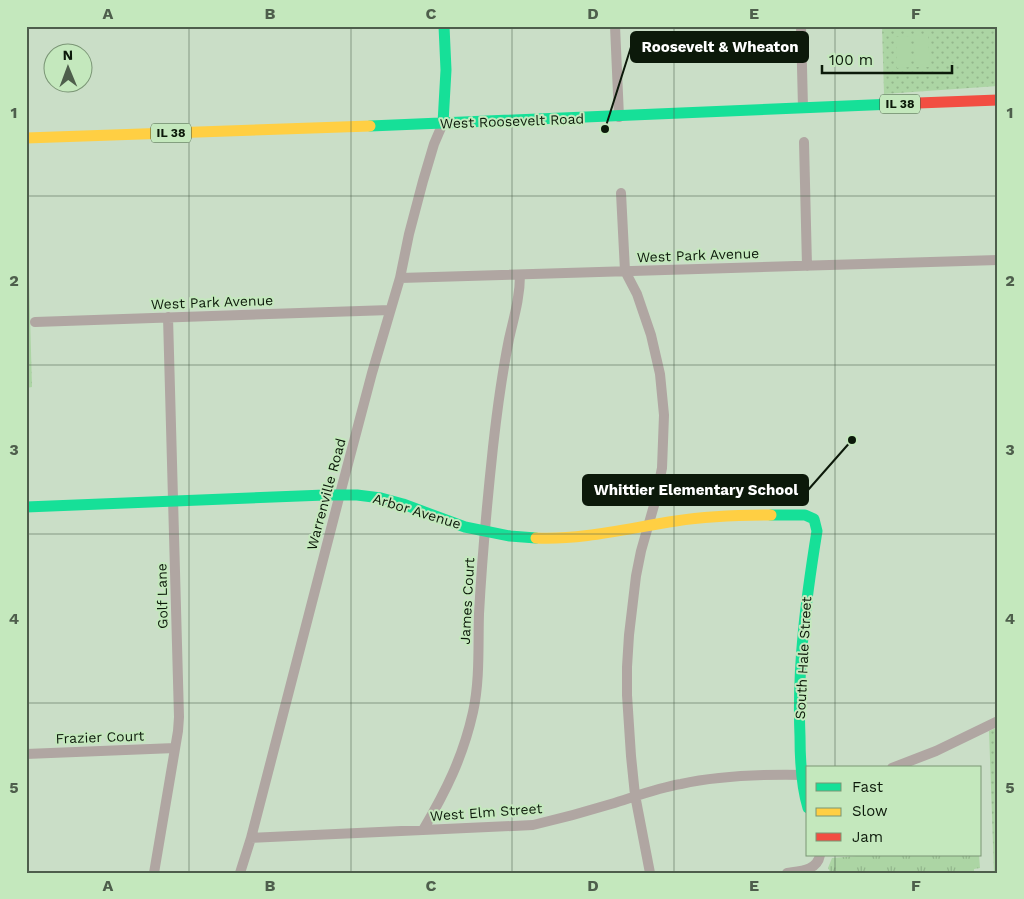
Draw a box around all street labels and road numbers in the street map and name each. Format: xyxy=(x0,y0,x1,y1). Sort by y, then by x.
road number: IL 38 xyxy=(880,95,920,114)
street label: West Roosevelt Road xyxy=(440,110,584,132)
road number: IL 38 xyxy=(151,124,191,142)
street label: West Park Avenue xyxy=(636,245,760,265)
street label: West Park Avenue xyxy=(150,292,274,312)
street label: Warrenville Road xyxy=(303,436,349,552)
street label: Arbor Avenue xyxy=(371,490,463,532)
street label: James Court xyxy=(457,557,477,645)
street label: Golf Lane xyxy=(153,563,171,629)
street label: South Hale Street xyxy=(792,596,814,720)
street label: Frazier Court xyxy=(55,727,145,747)
street label: West Elm Street xyxy=(429,800,543,824)

